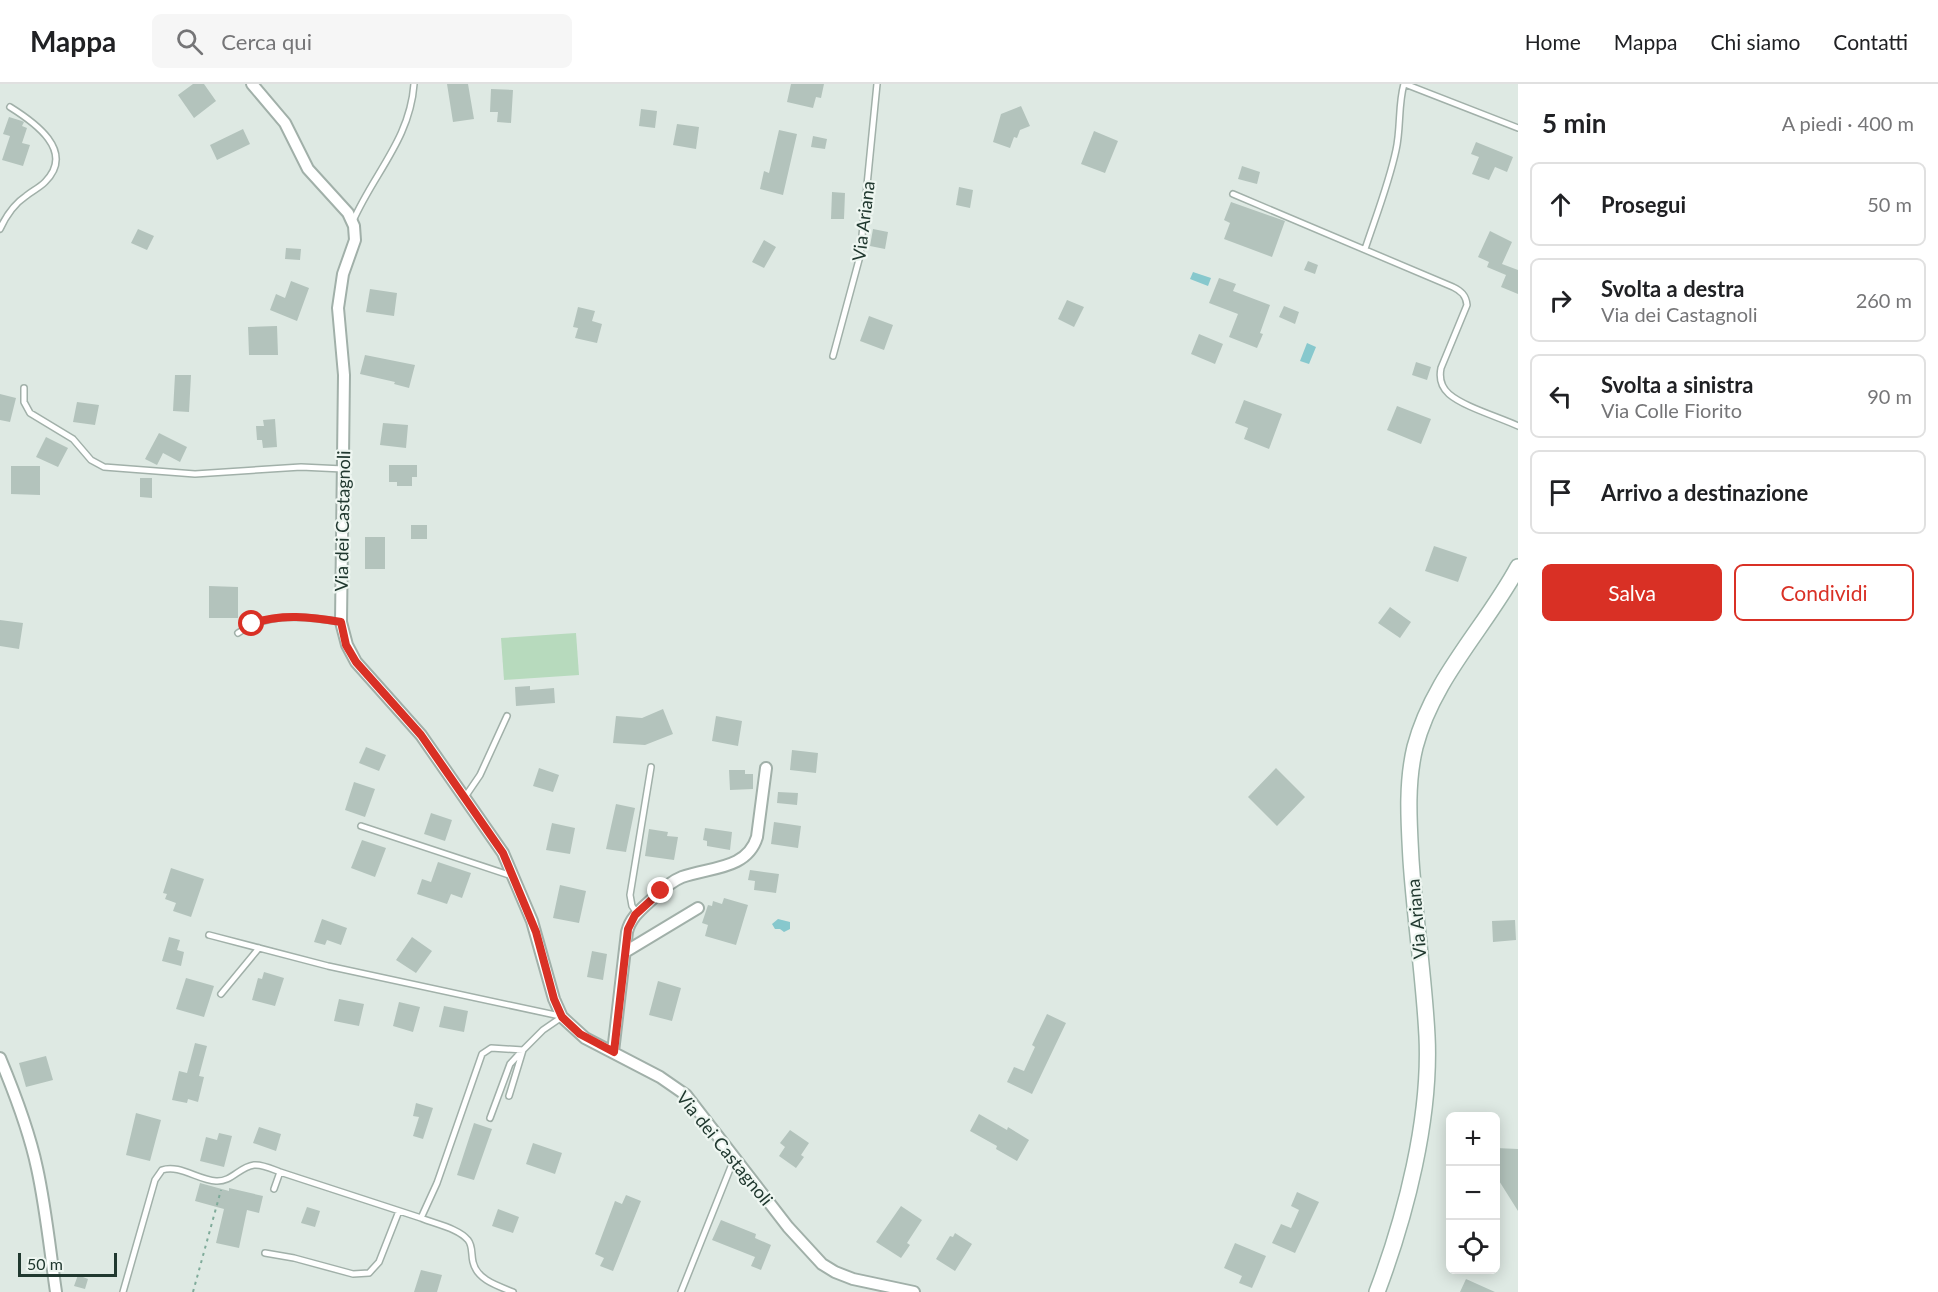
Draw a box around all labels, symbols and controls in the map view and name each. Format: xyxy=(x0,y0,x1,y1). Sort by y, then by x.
search box xyxy=(152,14,572,68)
text: Mappa xyxy=(30,24,116,58)
icon: search xyxy=(173,25,206,58)
text: Cerca qui xyxy=(221,28,312,55)
text: Home xyxy=(1525,29,1581,54)
text: Mappa xyxy=(1614,29,1677,54)
text: Chi siamo xyxy=(1710,29,1800,54)
text: Contatti xyxy=(1833,29,1908,54)
text: 5 min xyxy=(1542,107,1606,139)
text: A piedi · 400 m xyxy=(1782,111,1914,135)
street label: Via Ariana xyxy=(847,180,879,262)
icon: ahead xyxy=(1544,188,1577,221)
text: Prosegui xyxy=(1601,191,1686,218)
text: 50 m xyxy=(1867,192,1912,216)
text: Svolta a destra xyxy=(1601,275,1744,302)
icon: right xyxy=(1544,284,1577,317)
text: 260 m xyxy=(1856,288,1912,312)
text: Via dei Castagnoli xyxy=(1601,302,1758,326)
text: Svolta a sinistra xyxy=(1601,371,1753,398)
icon: left xyxy=(1544,380,1577,413)
text: 90 m xyxy=(1867,384,1912,408)
text: Via Colle Fiorito xyxy=(1601,398,1742,422)
street label: Via dei Castagnoli xyxy=(330,450,354,592)
icon: arrive xyxy=(1544,476,1577,509)
text: Arrivo a destinazione xyxy=(1601,479,1808,506)
button: Salva xyxy=(1542,564,1722,621)
button: Condividi xyxy=(1734,564,1914,621)
route start xyxy=(238,610,264,636)
route end xyxy=(647,877,673,903)
street label: Via Ariana xyxy=(1402,878,1430,960)
street label: Via dei Castagnoli xyxy=(672,1086,778,1210)
map controls xyxy=(1446,1112,1500,1274)
button: + xyxy=(1446,1112,1500,1166)
button: − xyxy=(1446,1166,1500,1220)
button: locate xyxy=(1446,1220,1500,1274)
scale bar xyxy=(18,1250,117,1278)
text: 50 m xyxy=(27,1254,63,1273)

